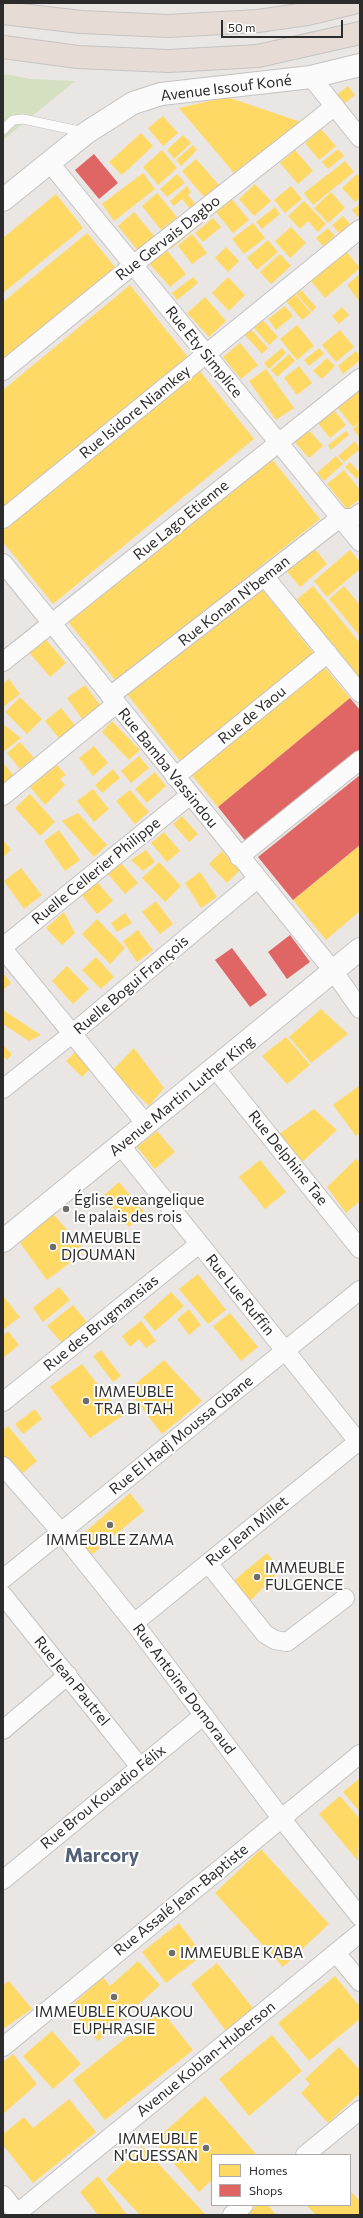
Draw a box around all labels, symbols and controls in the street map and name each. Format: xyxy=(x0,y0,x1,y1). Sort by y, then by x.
scale bar xyxy=(223,12,345,38)
text: 50 m xyxy=(228,20,256,34)
street label: Avenue Issouf Koné xyxy=(159,71,293,105)
street label: Rue Gervais Dagbo xyxy=(112,192,224,284)
street label: Rue Ety Simplice xyxy=(162,303,246,401)
street label: Rue Isidore Niamkey xyxy=(76,362,194,462)
street label: Rue Lago Etienne xyxy=(130,476,232,564)
street label: Rue Konan N'beman xyxy=(175,552,293,650)
street label: Rue de Yaou xyxy=(214,682,290,748)
street label: Rue Bamba Vassindou xyxy=(114,705,222,831)
street label: Ruelle Cellerier Philippe xyxy=(28,814,164,928)
street label: Ruelle Bogui François xyxy=(70,932,192,1038)
street label: Avenue Martin Luther King xyxy=(106,1032,258,1160)
street label: Rue Delphine Tae xyxy=(244,1107,332,1209)
place label: Église eveangelique le palais des rois xyxy=(74,1191,204,1226)
marker: Église eveangelique le palais des rois xyxy=(61,1204,71,1214)
place label: IMMEUBLE DJOUMAN xyxy=(61,1229,141,1264)
marker: IMMEUBLE DJOUMAN xyxy=(48,1242,58,1252)
street label: Rue Lue Ruffin xyxy=(202,1251,278,1339)
street label: Rue des Brugmansias xyxy=(40,1271,162,1375)
street label: Rue El Hadj Moussa Gbane xyxy=(106,1372,256,1498)
place label: IMMEUBLE TRA BI TAH xyxy=(94,1383,174,1418)
marker: IMMEUBLE TRA BI TAH xyxy=(81,1396,91,1406)
street label: Rue Jean Millet xyxy=(202,1492,292,1570)
marker: IMMEUBLE ZAMA xyxy=(105,1520,115,1530)
place label: IMMEUBLE ZAMA xyxy=(46,1531,174,1549)
place label: IMMEUBLE FULGENCE xyxy=(265,1559,345,1594)
marker: IMMEUBLE FULGENCE xyxy=(252,1572,262,1582)
street label: Rue Antoine Domoraud xyxy=(129,1620,239,1758)
street label: Rue Jean Pautrel xyxy=(30,1633,114,1729)
street label: Rue Brou Kouadio Félix xyxy=(37,1741,169,1853)
street label: Rue Assalé Jean-Baptiste xyxy=(110,1840,252,1960)
district label: Marcory xyxy=(65,1845,139,1867)
place label: IMMEUBLE KABA xyxy=(180,1944,303,1962)
marker: IMMEUBLE KABA xyxy=(167,1948,177,1958)
marker: IMMEUBLE KOUAKOU EUPHRASIE xyxy=(109,1992,119,2002)
street label: Avenue Koblan-Huberson xyxy=(133,1997,279,2121)
place label: IMMEUBLE KOUAKOU EUPHRASIE xyxy=(35,2003,193,2038)
place label: IMMEUBLE N'GUESSAN xyxy=(114,2130,198,2165)
marker: IMMEUBLE N'GUESSAN xyxy=(201,2143,211,2153)
legend xyxy=(211,2154,351,2206)
text: Homes xyxy=(249,2163,287,2177)
text: Shops xyxy=(249,2183,283,2197)

